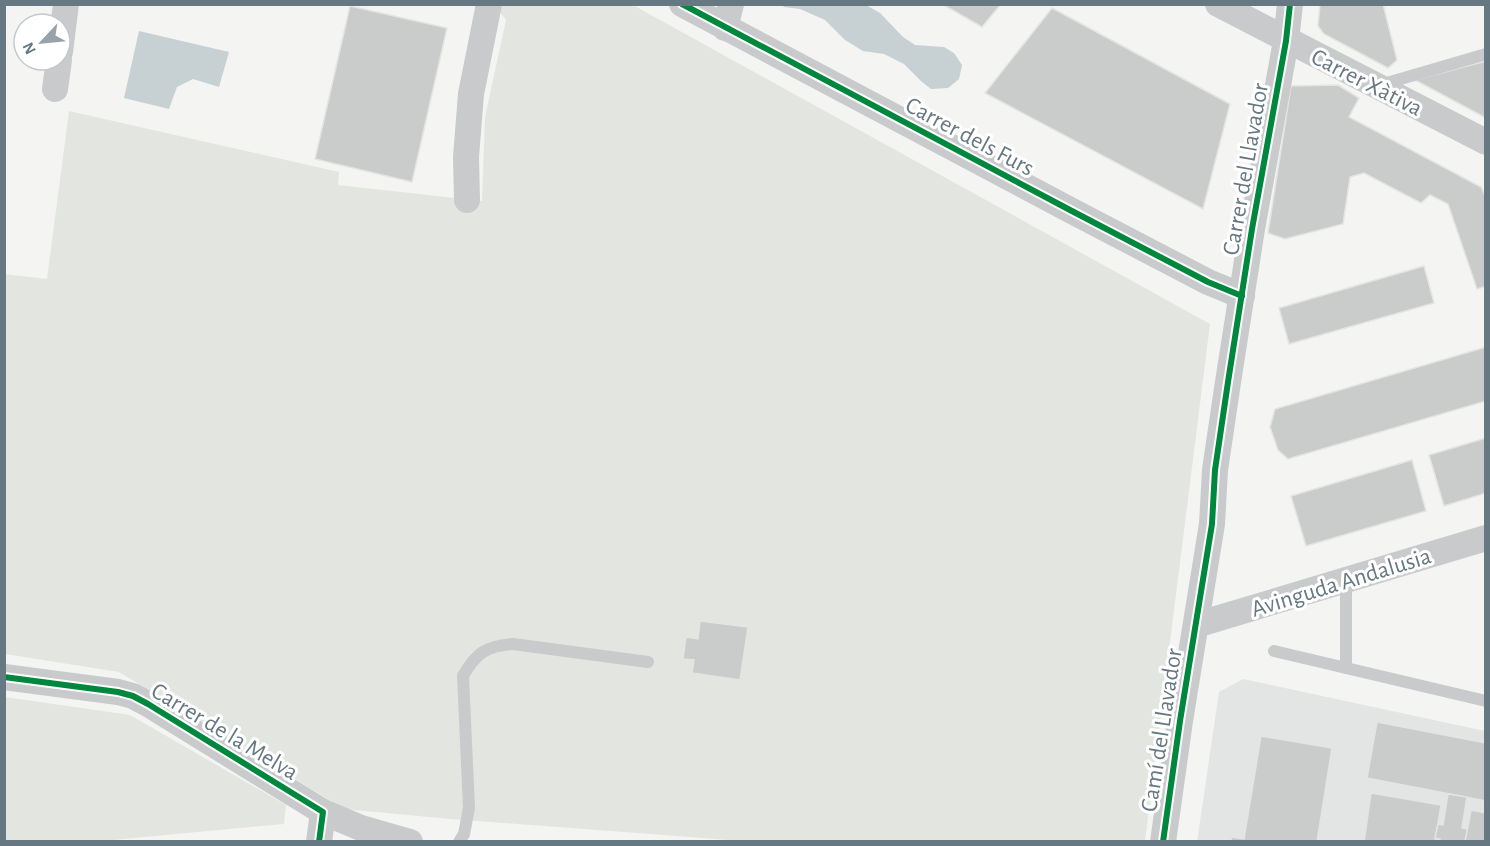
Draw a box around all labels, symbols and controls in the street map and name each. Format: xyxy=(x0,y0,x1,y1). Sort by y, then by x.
north arrow xyxy=(12,12,72,72)
text: N xyxy=(20,40,39,57)
street label: Carrer Xàtiva xyxy=(1307,45,1426,121)
street label: Carrer del Llavador xyxy=(1219,81,1273,257)
street label: Carrer dels Furs xyxy=(901,93,1038,181)
street label: Avinguda Andalusia xyxy=(1249,544,1434,622)
street label: Camí del Llavador xyxy=(1137,647,1187,813)
street label: Carrer de la Melva xyxy=(147,679,302,785)

